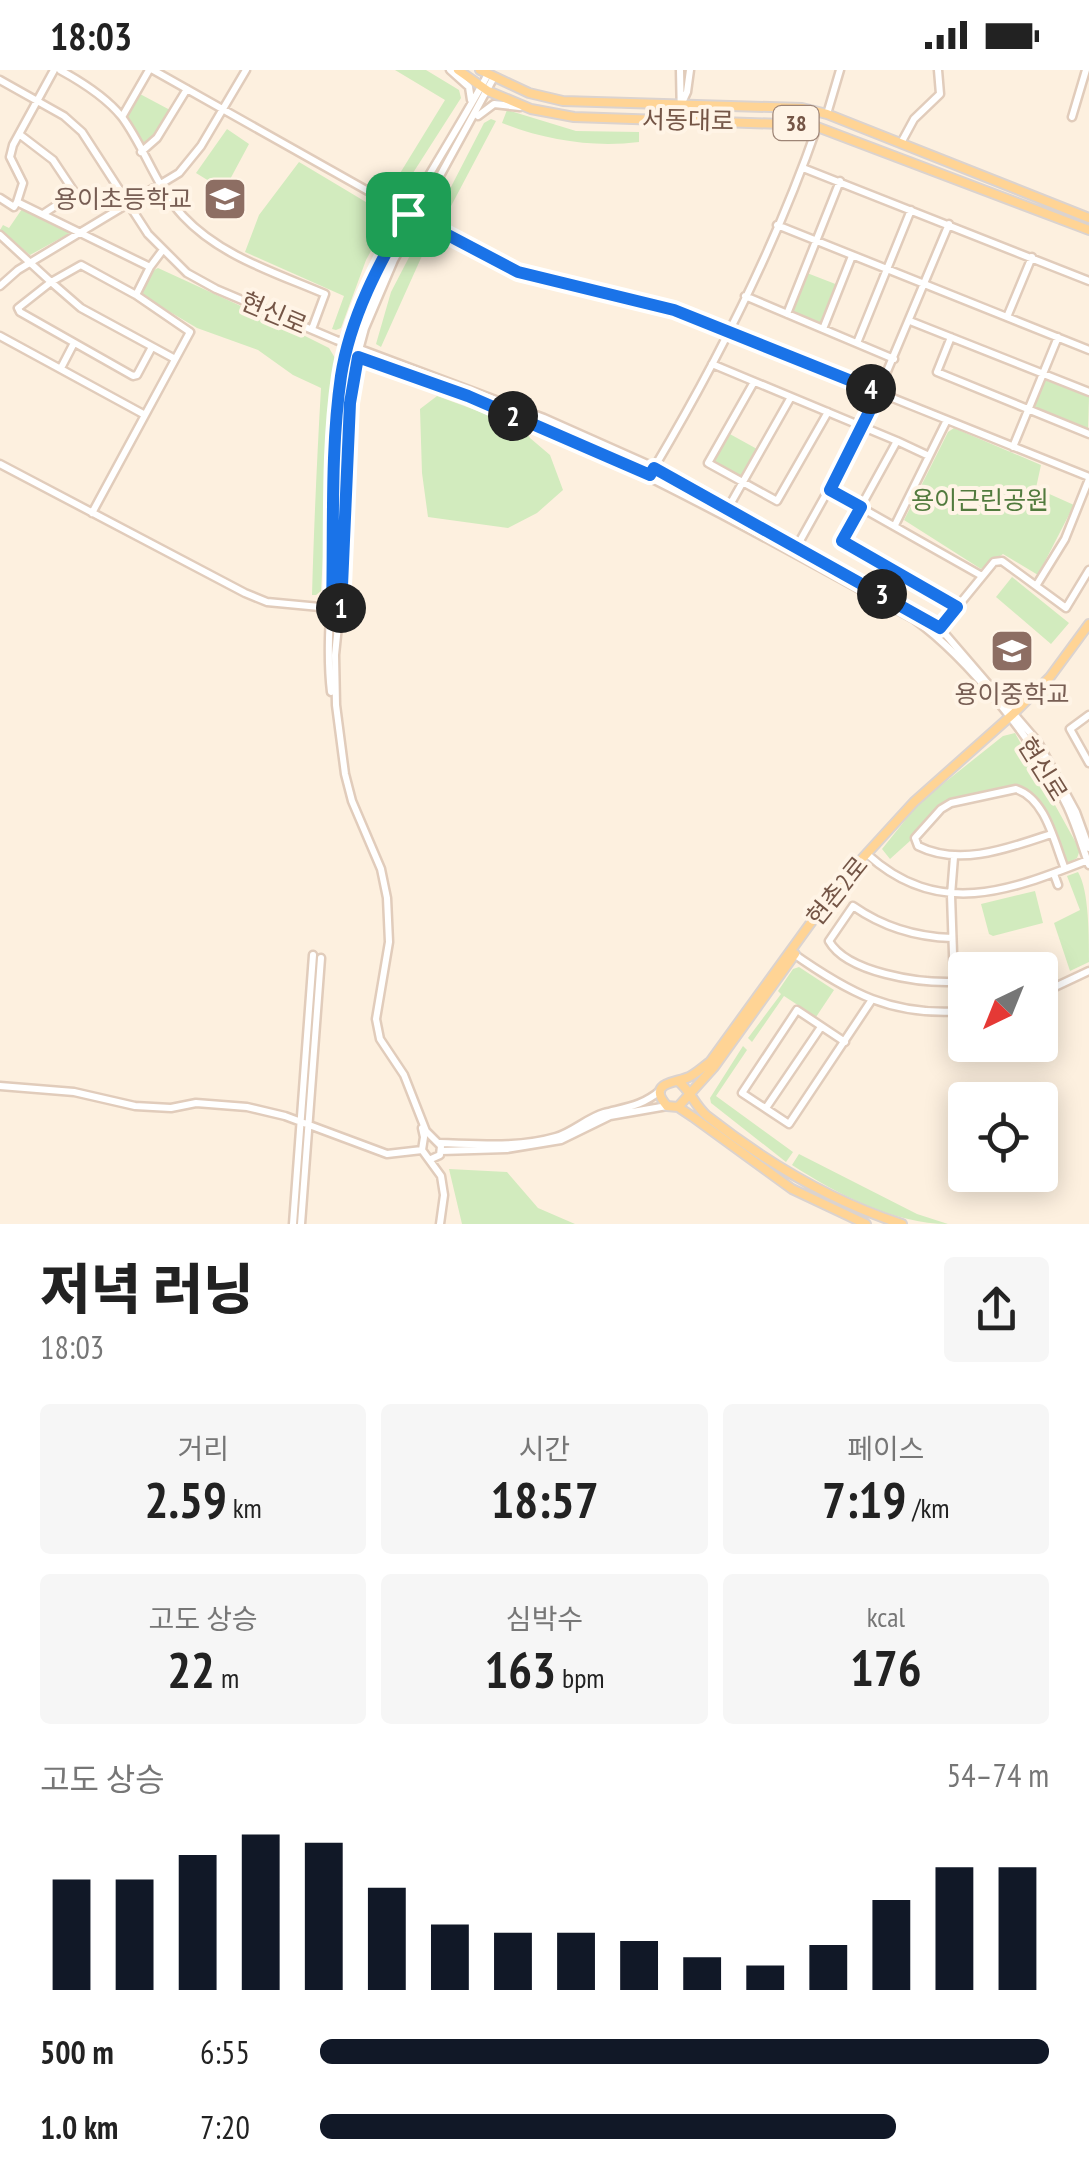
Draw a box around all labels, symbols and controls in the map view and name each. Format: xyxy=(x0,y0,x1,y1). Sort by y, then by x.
text: 18:03 xyxy=(50,11,132,60)
street label: 서동대로 xyxy=(642,103,734,137)
road number: 38 xyxy=(774,106,818,140)
pin xyxy=(366,172,451,257)
school or university icon: 용이초등학교 xyxy=(202,176,248,222)
place label: 용이초등학교 xyxy=(54,183,192,215)
icon: arrive xyxy=(381,187,436,242)
street label: 현신로 xyxy=(236,285,312,341)
pin: 4 xyxy=(846,364,896,414)
text: 4 xyxy=(864,370,878,407)
pin: 2 xyxy=(488,391,538,441)
text: 2 xyxy=(506,397,520,434)
park label: 용이근린공원 xyxy=(911,484,1049,516)
pin: 3 xyxy=(857,569,907,619)
text: 3 xyxy=(875,575,889,612)
pin: 1 xyxy=(316,583,366,633)
text: 1 xyxy=(334,589,348,626)
school or university icon: 용이중학교 xyxy=(989,628,1035,674)
place label: 용이중학교 xyxy=(954,678,1070,710)
street label: 현신로 xyxy=(1011,731,1075,807)
street label: 현촌2로 xyxy=(799,850,875,932)
north arrow xyxy=(948,952,1058,1062)
map controls xyxy=(948,952,1058,1192)
button: locate xyxy=(948,1082,1058,1192)
text: 저녁 러닝 xyxy=(40,1253,254,1324)
button: share xyxy=(944,1257,1049,1362)
text: 18:03 xyxy=(40,1326,104,1368)
text: 거리 xyxy=(177,1430,229,1467)
text: 시간 xyxy=(519,1430,570,1467)
text: 페이스 xyxy=(847,1430,924,1467)
text: 2.59 xyxy=(144,1467,227,1532)
text: 18:57 xyxy=(490,1467,599,1532)
text: 7:19 xyxy=(822,1467,906,1532)
text: km xyxy=(227,1489,262,1526)
text: /km xyxy=(906,1489,950,1526)
text: kcal xyxy=(867,1598,905,1635)
text: 고도 상승 xyxy=(149,1600,258,1637)
text: 심박수 xyxy=(506,1600,583,1637)
text: 176 xyxy=(850,1635,922,1700)
text: 22 xyxy=(167,1637,215,1702)
text: 163 xyxy=(484,1637,556,1702)
text: m xyxy=(215,1659,239,1696)
text: bpm xyxy=(556,1659,605,1696)
text: 54–74 m xyxy=(947,1754,1049,1796)
text: 고도 상승 xyxy=(40,1758,165,1800)
text: 500 m xyxy=(40,2031,114,2073)
text: 6:55 xyxy=(200,2031,250,2073)
text: 1.0 km xyxy=(40,2106,118,2148)
text: 7:20 xyxy=(200,2106,250,2148)

